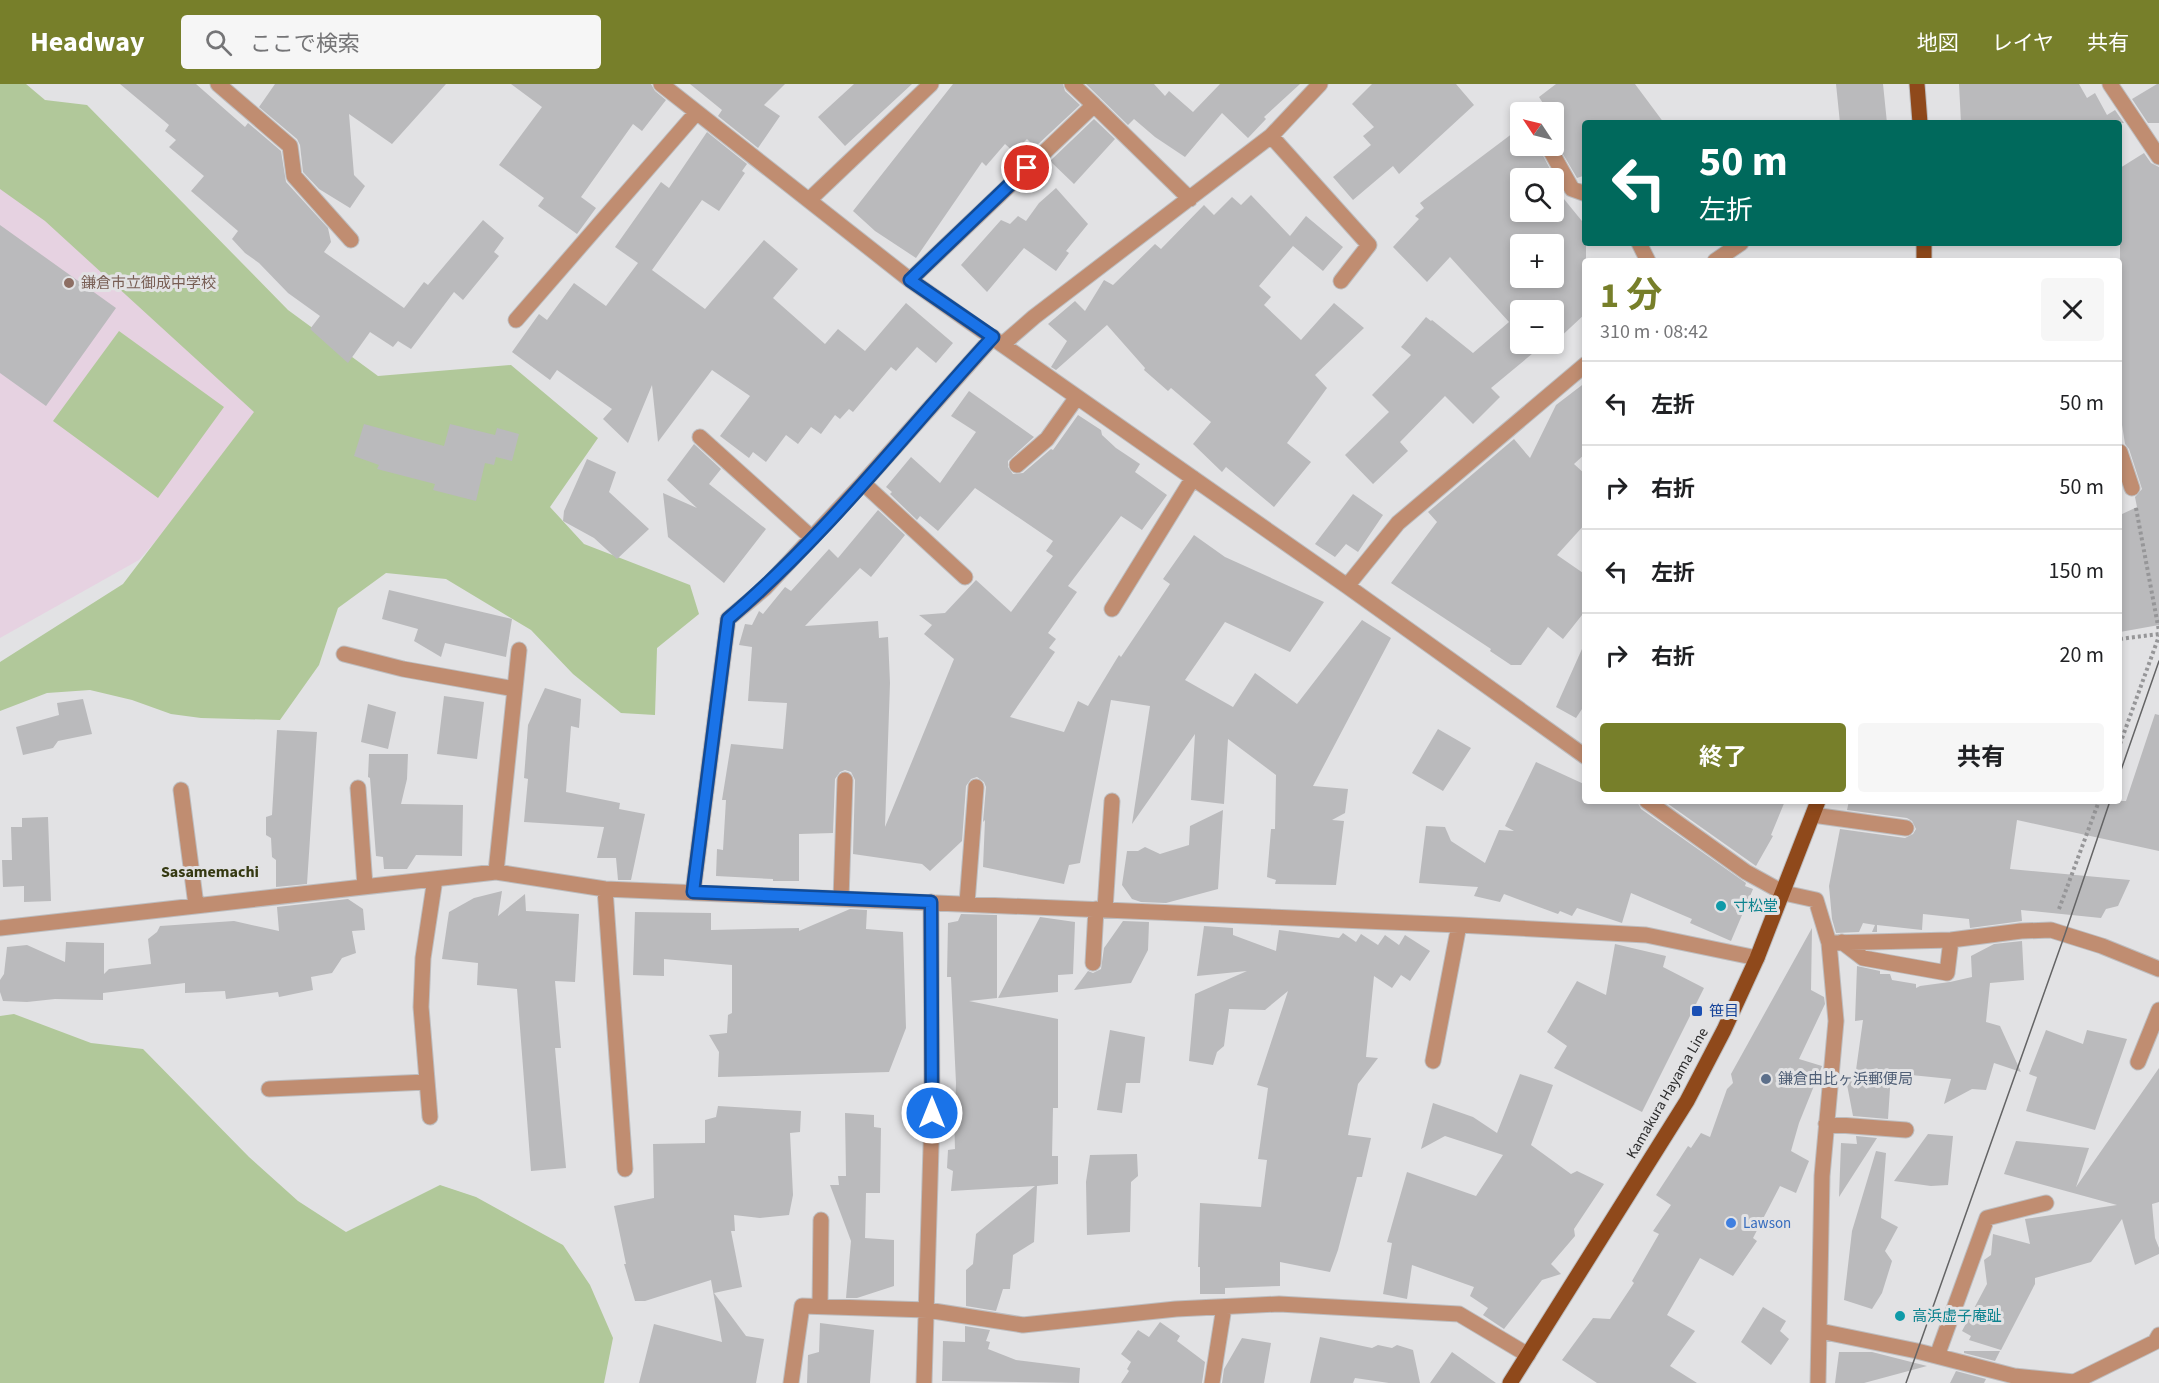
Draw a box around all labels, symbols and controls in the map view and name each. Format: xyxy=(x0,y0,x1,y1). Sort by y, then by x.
search box xyxy=(181,15,601,69)
text: Headway xyxy=(30,22,145,62)
icon: search xyxy=(202,26,235,59)
text: ここで検索 xyxy=(250,28,360,60)
text: 地図 xyxy=(1917,28,1959,58)
text: レイヤ xyxy=(1992,28,2054,58)
text: 共有 xyxy=(2087,28,2129,58)
north arrow xyxy=(1510,102,1564,156)
map controls xyxy=(1510,102,1564,354)
text: 50 m xyxy=(1699,132,1788,192)
pin xyxy=(1001,142,1052,193)
icon: left xyxy=(1600,144,1678,222)
icon: arrive xyxy=(1010,151,1043,184)
button: search xyxy=(1510,168,1564,222)
text: 左折 xyxy=(1699,191,1753,230)
button: + xyxy=(1510,234,1564,288)
text: 1 分 xyxy=(1600,270,1662,321)
place label: 鎌倉市立御成中学校 xyxy=(81,273,216,294)
marker: 鎌倉市立御成中学校 xyxy=(62,276,76,290)
button: close xyxy=(2041,278,2104,341)
button: − xyxy=(1510,300,1564,354)
text: 310 m · 08:42 xyxy=(1600,318,1708,346)
icon: left xyxy=(1600,387,1633,420)
text: 50 m xyxy=(2059,387,2104,419)
text: 左折 xyxy=(1651,389,1695,421)
icon: right xyxy=(1600,471,1633,504)
text: 50 m xyxy=(2059,471,2104,503)
text: 右折 xyxy=(1651,473,1695,505)
icon: left xyxy=(1600,555,1633,588)
text: 150 m xyxy=(2049,555,2104,587)
text: 左折 xyxy=(1651,557,1695,589)
icon: right xyxy=(1600,639,1633,672)
text: 20 m xyxy=(2059,639,2104,671)
text: 右折 xyxy=(1651,641,1695,673)
button: 終了 xyxy=(1600,723,1846,792)
button: 共有 xyxy=(1858,723,2104,792)
district label: Sasamemachi xyxy=(161,861,259,883)
place label: 寸松堂 xyxy=(1733,896,1778,917)
marker: 寸松堂 xyxy=(1714,899,1728,913)
place label: 笹目 xyxy=(1709,1001,1739,1022)
marker: 笹目 xyxy=(1690,1004,1704,1018)
street label: Kamakura Hayama Line xyxy=(1621,1024,1714,1163)
place label: 鎌倉由比ヶ浜郵便局 xyxy=(1778,1069,1913,1090)
marker: 鎌倉由比ヶ浜郵便局 xyxy=(1759,1072,1773,1086)
position arrow xyxy=(900,1081,964,1145)
place label: Lawson xyxy=(1743,1213,1791,1234)
marker: Lawson xyxy=(1724,1216,1738,1230)
place label: 高浜虚子庵趾 xyxy=(1912,1306,2002,1327)
marker: 高浜虚子庵趾 xyxy=(1893,1309,1907,1323)

